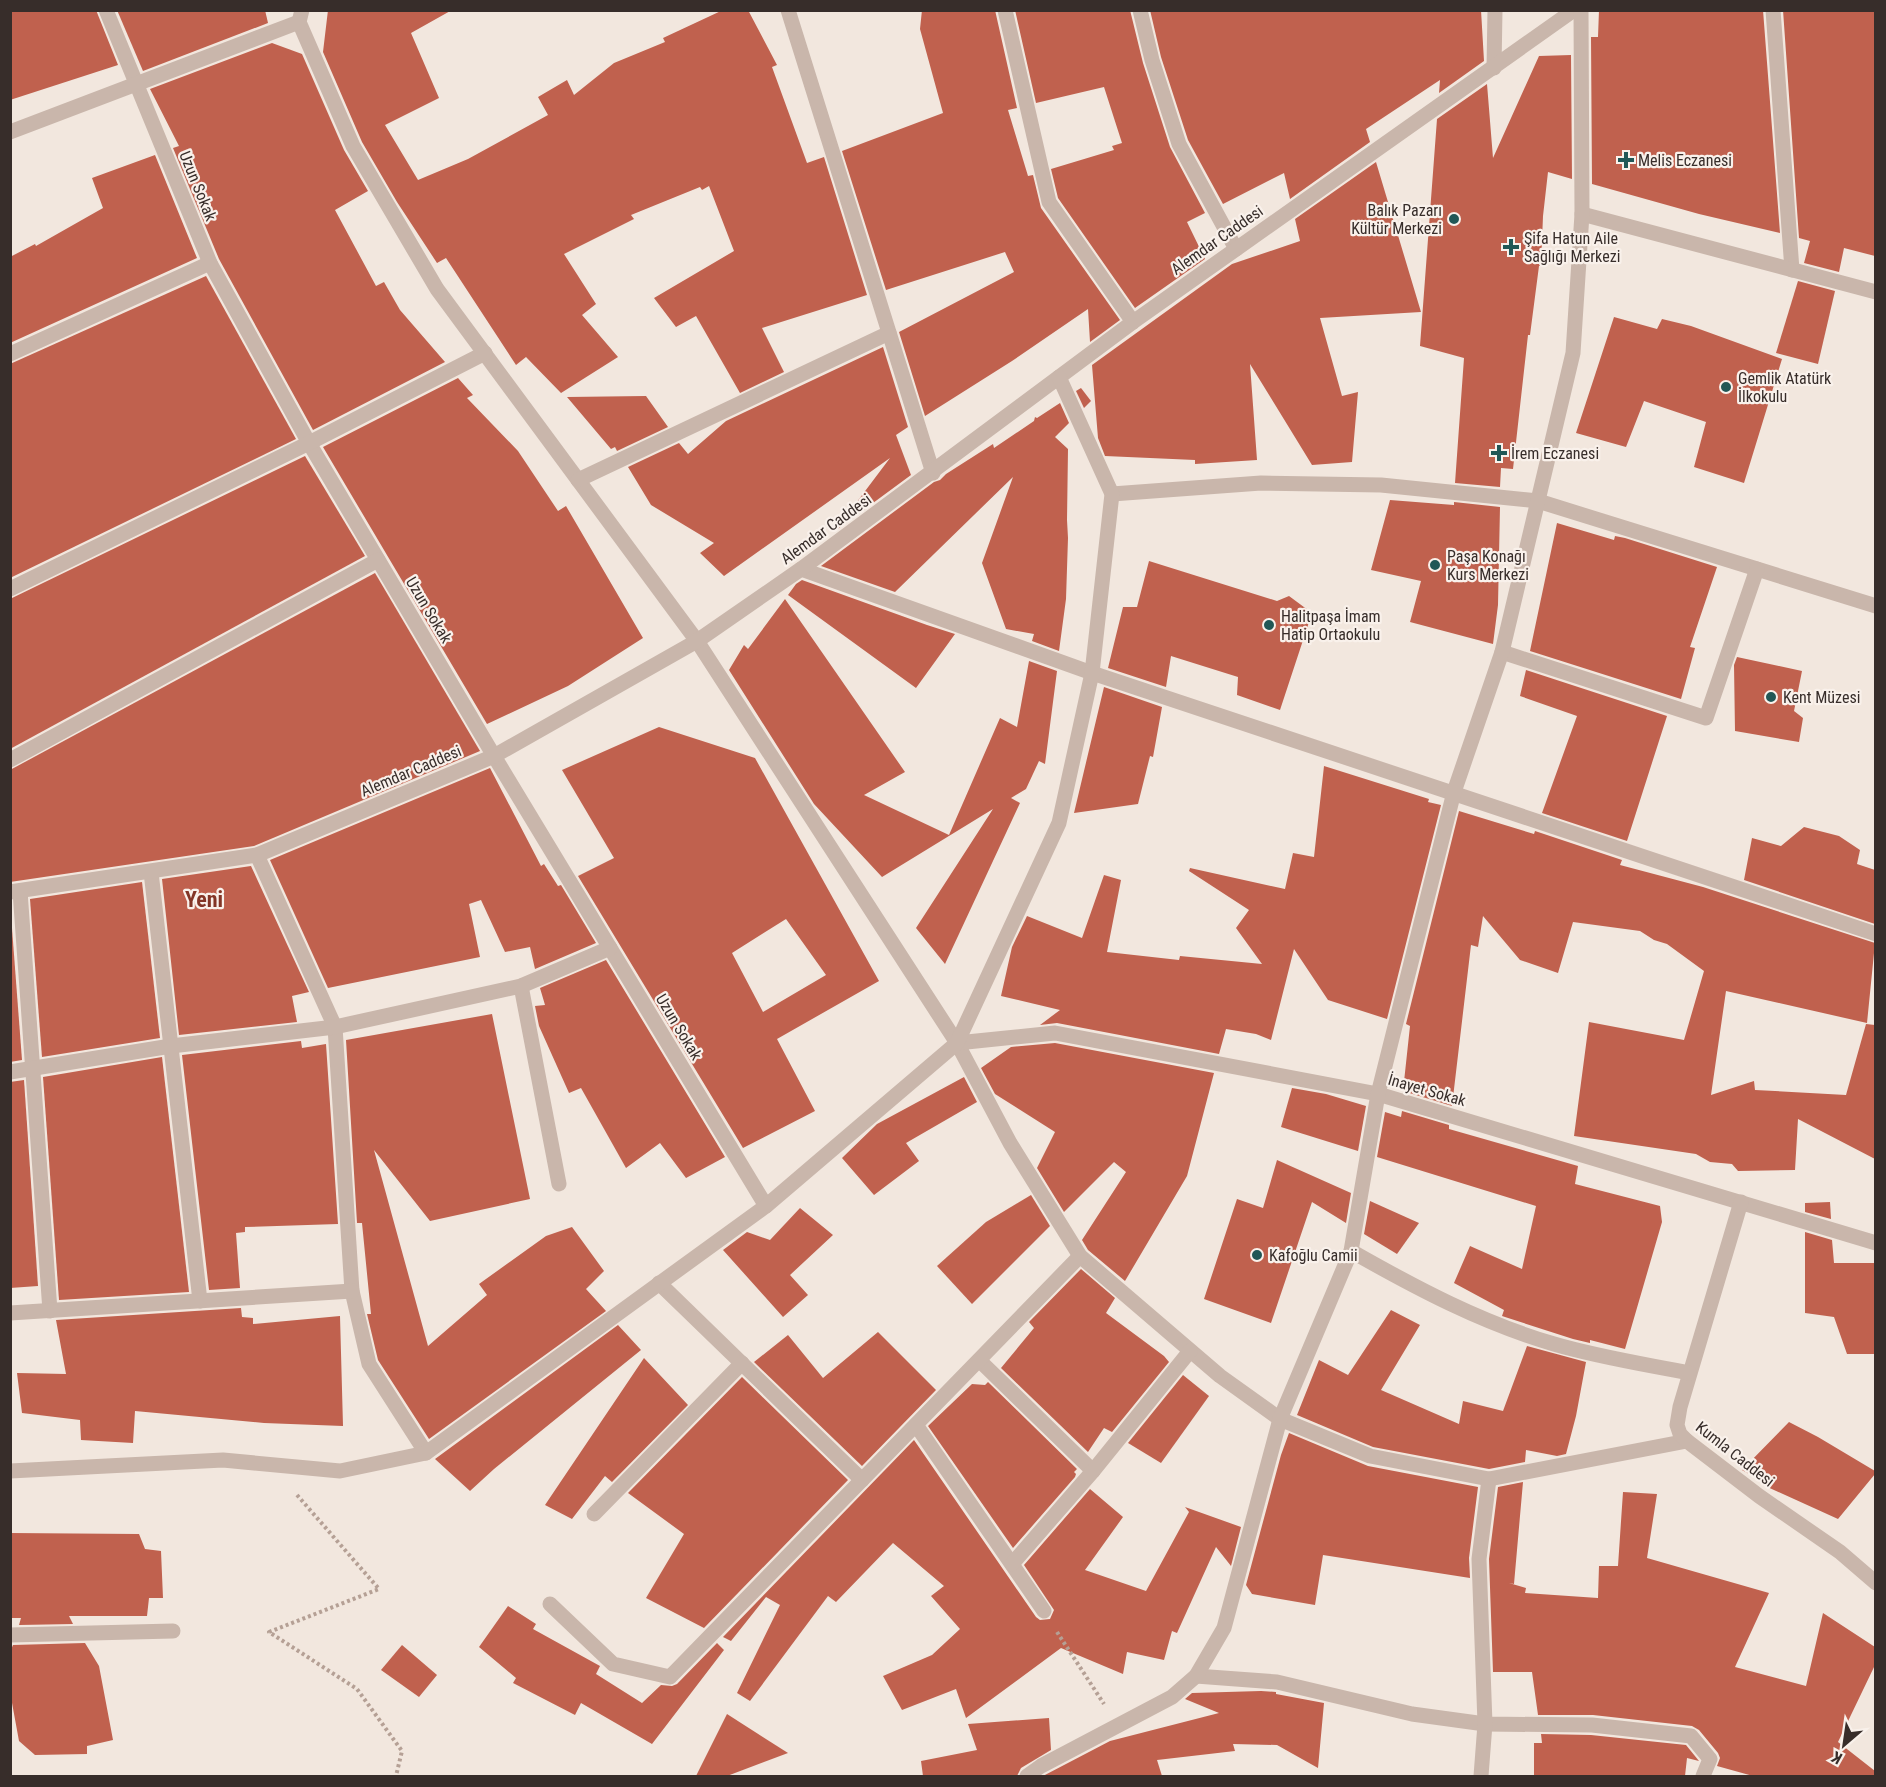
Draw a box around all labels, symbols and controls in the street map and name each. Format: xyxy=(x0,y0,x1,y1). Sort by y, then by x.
street label: Uzun Sokak xyxy=(175,148,221,224)
place label: Melis Eczanesi xyxy=(1638,151,1732,170)
marker: Melis Eczanesi xyxy=(1619,153,1633,167)
street label: Alemdar Caddesi xyxy=(1167,201,1267,279)
place label: Balık Pazarı Kültür Merkezi xyxy=(1351,201,1442,238)
marker: Balık Pazarı Kültür Merkezi xyxy=(1447,212,1461,226)
place label: Şifa Hatun Aile Sağlığı Merkezi xyxy=(1524,229,1620,266)
marker: Şifa Hatun Aile Sağlığı Merkezi xyxy=(1502,238,1520,256)
place label: Gemlik Atatürk İlkokulu xyxy=(1738,369,1832,406)
marker: Gemlik Atatürk İlkokulu xyxy=(1719,380,1733,394)
place label: İrem Eczanesi xyxy=(1511,444,1599,463)
marker: İrem Eczanesi xyxy=(1492,446,1506,460)
street label: Alemdar Caddesi xyxy=(777,490,875,568)
place label: Paşa Konağı Kurs Merkezi xyxy=(1447,547,1529,584)
marker: Paşa Konağı Kurs Merkezi xyxy=(1428,558,1442,572)
street label: Uzun Sokak xyxy=(402,574,456,647)
place label: Halitpaşa İmam Hatip Ortaokulu xyxy=(1281,607,1381,644)
marker: Halitpaşa İmam Hatip Ortaokulu xyxy=(1262,618,1276,632)
place label: Kent Müzesi xyxy=(1783,688,1860,707)
marker: Kent Müzesi xyxy=(1764,690,1778,704)
street label: Alemdar Caddesi xyxy=(358,741,464,801)
district label: Yeni xyxy=(185,887,223,912)
street label: Uzun Sokak xyxy=(652,991,706,1064)
street label: İnayet Sokak xyxy=(1386,1070,1469,1110)
place label: Kafoğlu Camii xyxy=(1269,1246,1358,1265)
marker: Kafoğlu Camii xyxy=(1250,1248,1264,1262)
street label: Kumla Caddesi xyxy=(1692,1417,1778,1491)
north arrow xyxy=(1814,1715,1874,1775)
text: K xyxy=(1828,1747,1845,1768)

